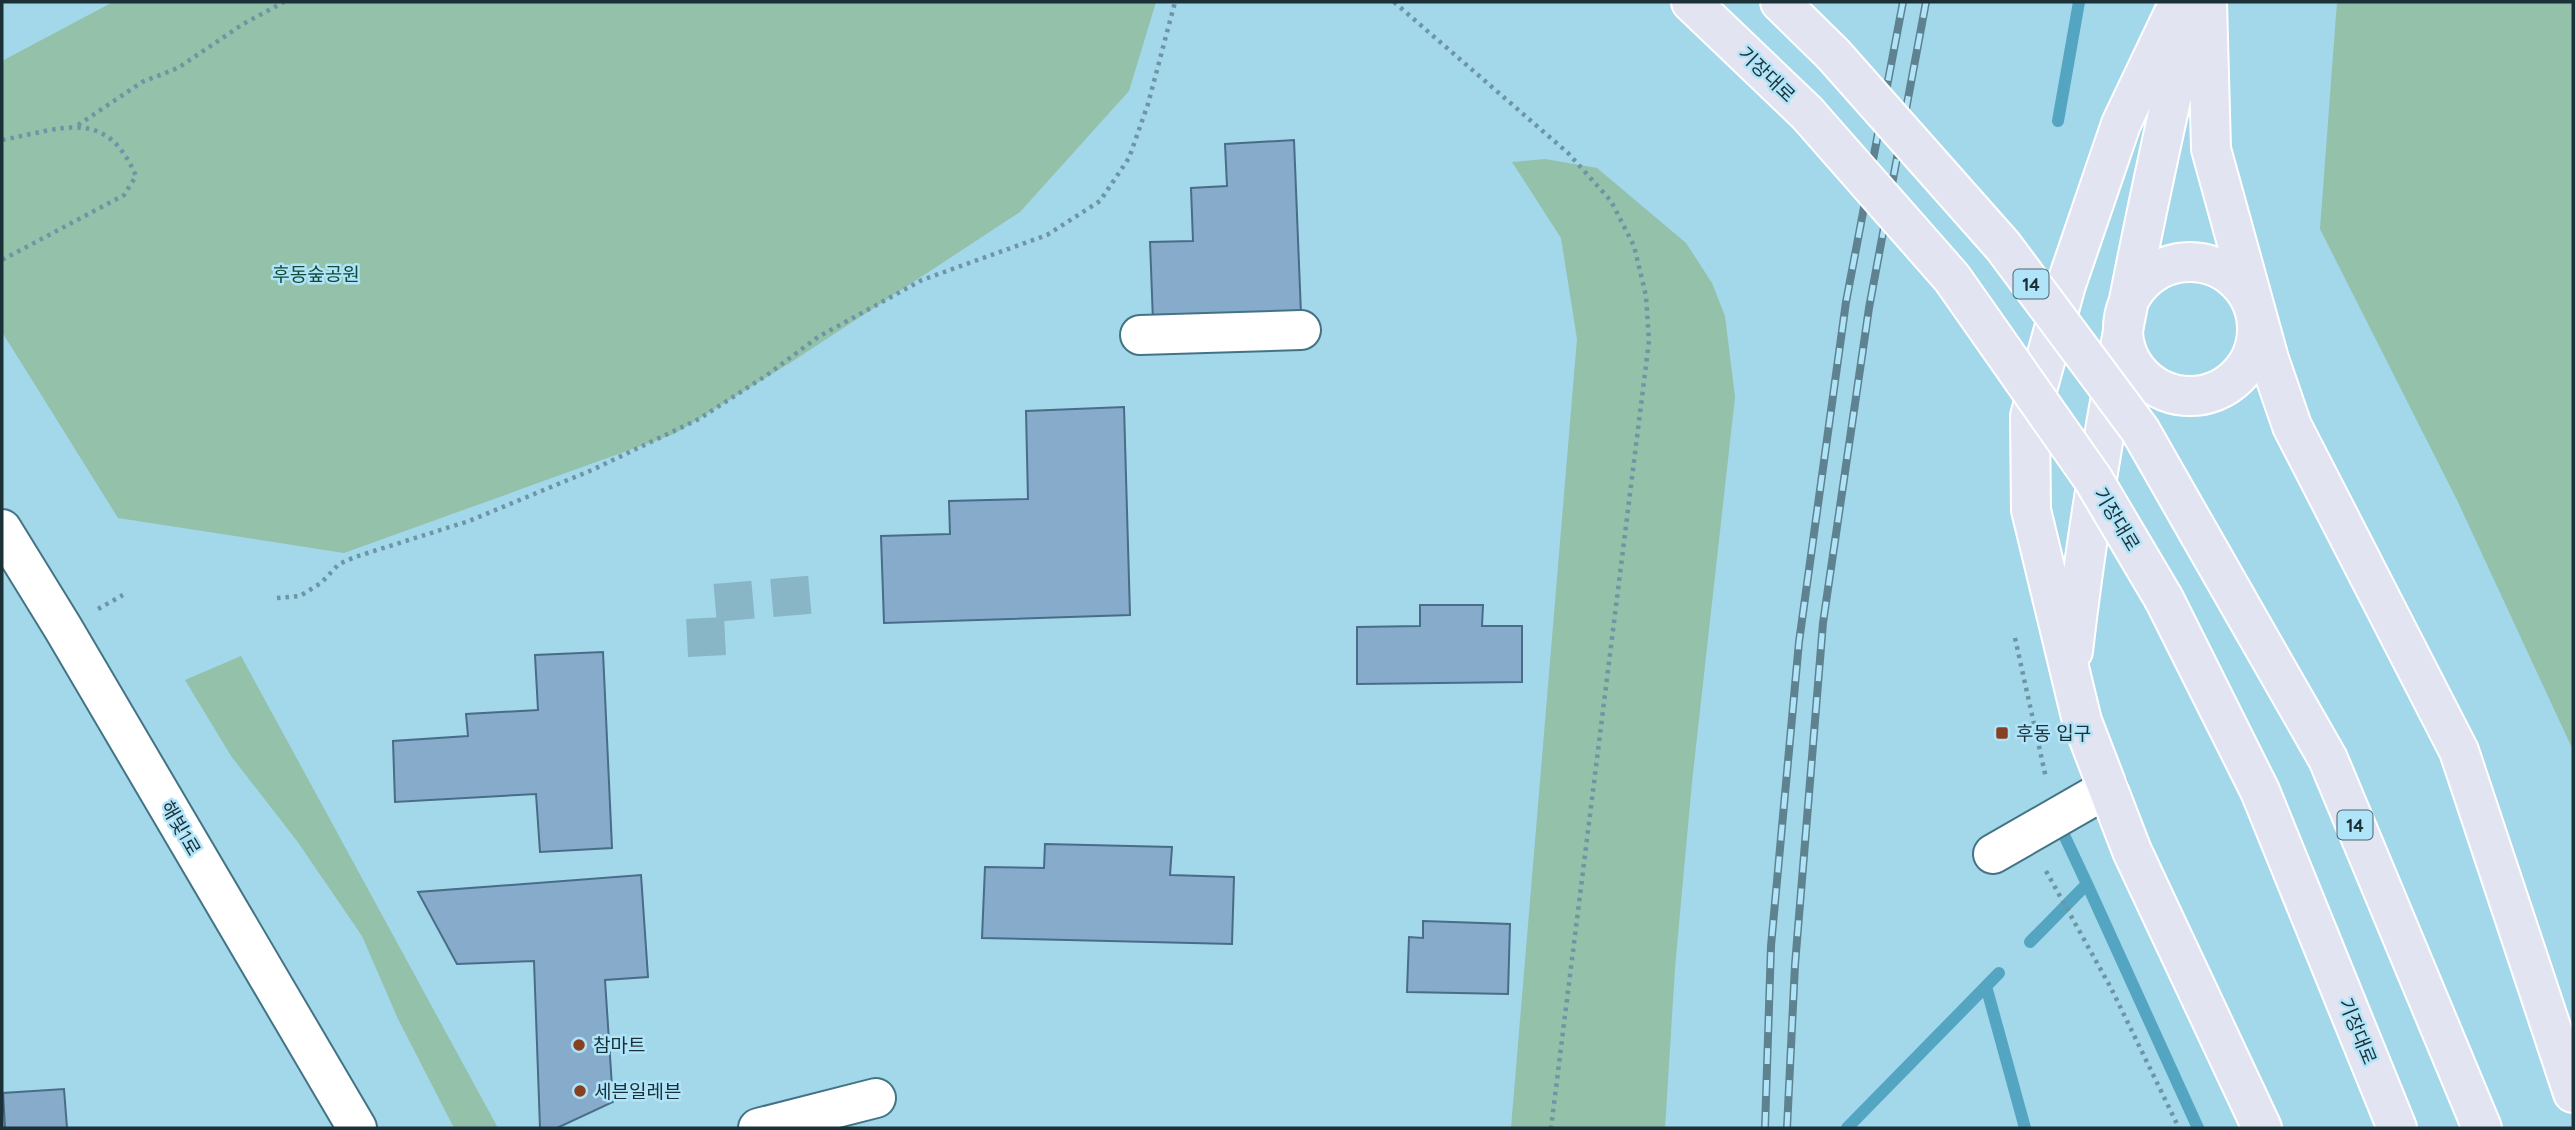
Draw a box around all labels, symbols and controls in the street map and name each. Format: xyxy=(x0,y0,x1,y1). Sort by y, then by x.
street label: 기장대로 xyxy=(1734,41,1800,107)
park label: 후동숲공원 xyxy=(272,262,360,286)
road number: 14 xyxy=(2014,270,2048,298)
street label: 기장대로 xyxy=(2089,483,2145,555)
place label: 후동 입구 xyxy=(2016,721,2091,745)
marker: 후동 입구 xyxy=(1994,725,2010,741)
street label: 해빛1로 xyxy=(156,796,206,860)
road number: 14 xyxy=(2338,810,2372,840)
street label: 기장대로 xyxy=(2334,994,2382,1068)
place label: 참마트 xyxy=(593,1033,645,1057)
marker: 참마트 xyxy=(571,1037,587,1053)
place label: 세븐일레븐 xyxy=(594,1079,681,1103)
marker: 세븐일레븐 xyxy=(572,1083,588,1099)

